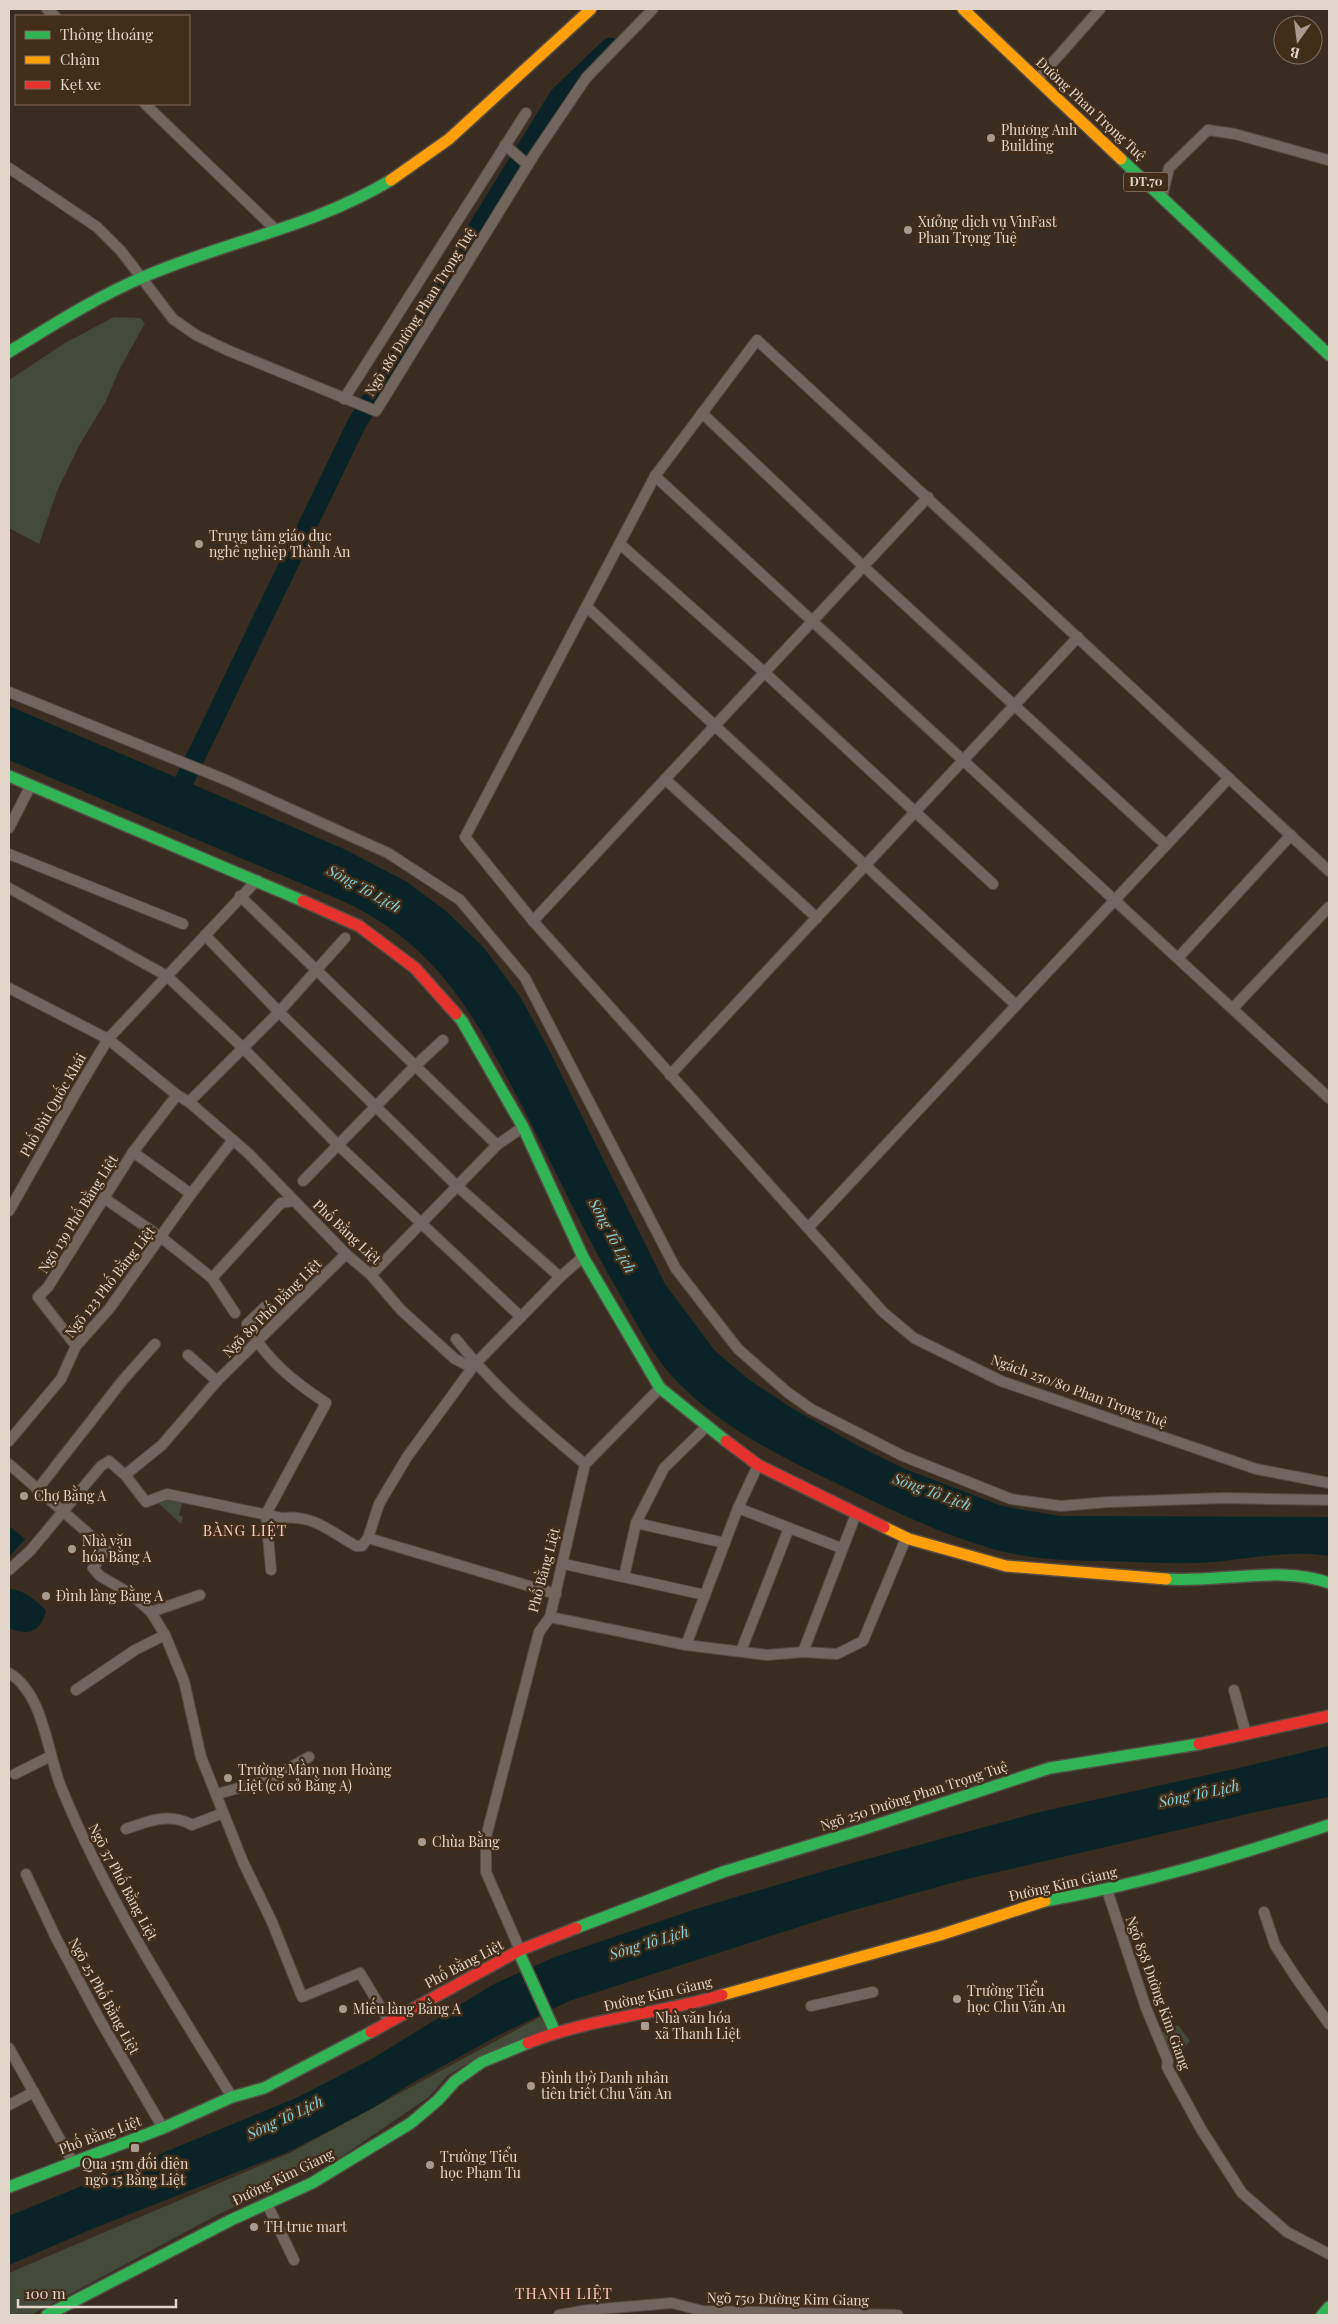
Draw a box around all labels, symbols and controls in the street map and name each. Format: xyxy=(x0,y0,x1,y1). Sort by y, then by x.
legend xyxy=(15,15,190,105)
north arrow xyxy=(1273,15,1323,65)
text: Thông thoáng xyxy=(60,24,153,44)
text: B xyxy=(1288,43,1302,63)
text: Chậm xyxy=(60,49,101,69)
street label: Đường Phan Trọng Tuệ xyxy=(1032,53,1150,165)
text: Kẹt xe xyxy=(60,74,101,94)
place label: Phương Anh Building xyxy=(1001,120,1078,155)
marker: Phương Anh Building xyxy=(985,132,997,144)
road number: ĐT.70 xyxy=(1124,172,1168,192)
place label: Xưởng dịch vụ VinFast Phan Trọng Tuệ xyxy=(918,212,1058,247)
street label: Ngõ 186 Đường Phan Trọng Tuệ xyxy=(360,224,479,399)
marker: Xưởng dịch vụ VinFast Phan Trọng Tuệ xyxy=(902,224,914,236)
place label: Trung tâm giáo dục nghề nghiệp Thành An xyxy=(209,526,351,561)
marker: Trung tâm giáo dục nghề nghiệp Thành An xyxy=(193,538,205,550)
water label: Sông Tô Lịch xyxy=(323,859,405,917)
street label: Phố Bùi Quốc Khái xyxy=(13,1048,90,1160)
street label: Ngõ 139 Phố Bằng Liệt xyxy=(32,1149,122,1277)
street label: Phố Bằng Liệt xyxy=(309,1194,388,1269)
water label: Sông Tô Lịch xyxy=(584,1194,641,1276)
street label: Ngõ 123 Phố Bằng Liệt xyxy=(59,1220,160,1341)
street label: Ngõ 89 Phố Bằng Liệt xyxy=(217,1252,326,1361)
street label: Ngách 250/80 Phan Trọng Tuệ xyxy=(988,1350,1170,1431)
water label: Sông Tô Lịch xyxy=(889,1467,974,1514)
place label: Chợ Bằng A xyxy=(34,1485,106,1505)
marker: Chợ Bằng A xyxy=(18,1490,30,1502)
district label: BÀNG LIỆT xyxy=(203,1520,287,1540)
street label: Phố Bằng Liệt xyxy=(521,1524,564,1614)
place label: Nhà văn hóa Bằng A xyxy=(82,1531,152,1566)
marker: Nhà văn hóa Bằng A xyxy=(66,1543,78,1555)
place label: Đình làng Bằng A xyxy=(56,1585,163,1605)
marker: Đình làng Bằng A xyxy=(40,1590,52,1602)
street label: Ngõ 250 Đường Phan Trọng Tuệ xyxy=(818,1756,1010,1835)
place label: Trường Mầm non Hoàng Liệt (cơ sở Bằng A) xyxy=(238,1759,392,1795)
marker: Trường Mầm non Hoàng Liệt (cơ sở Bằng A) xyxy=(222,1772,234,1784)
water label: Sông Tô Lịch xyxy=(1156,1775,1241,1812)
street label: Ngõ 37 Phố Bằng Liệt xyxy=(85,1819,165,1945)
place label: Chùa Bằng xyxy=(432,1831,500,1851)
marker: Chùa Bằng xyxy=(416,1836,428,1848)
street label: Đường Kim Giang xyxy=(1007,1862,1120,1905)
street label: Ngõ 858 Đường Kim Giang xyxy=(1122,1913,1195,2073)
water label: Sông Tô Lịch xyxy=(606,1921,691,1964)
street label: Ngõ 25 Phố Bằng Liệt xyxy=(65,1933,147,2058)
street label: Phố Bằng Liệt xyxy=(420,1933,507,1992)
street label: Đường Kim Giang xyxy=(602,1972,715,2015)
place label: Trường Tiểu học Chu Văn An xyxy=(967,1980,1066,2016)
marker: Trường Tiểu học Chu Văn An xyxy=(951,1993,963,2005)
place label: Miếu làng Bằng A xyxy=(353,1997,461,2018)
marker: Miếu làng Bằng A xyxy=(337,2003,349,2015)
place label: Nhà văn hóa xã Thanh Liệt xyxy=(655,2008,742,2043)
marker: Nhà văn hóa xã Thanh Liệt xyxy=(639,2020,651,2032)
place label: Đình thờ Danh nhân tiên triết Chu Văn An xyxy=(541,2068,673,2103)
marker: Đình thờ Danh nhân tiên triết Chu Văn An xyxy=(525,2080,537,2092)
water label: Sông Tô Lịch xyxy=(242,2091,326,2144)
street label: Phố Bằng Liệt xyxy=(55,2109,145,2158)
marker: Qua 15m đối diện ngõ 15 Bằng Liệt xyxy=(129,2142,141,2154)
street label: Đường Kim Giang xyxy=(229,2143,337,2209)
place label: Trường Tiểu học Phạm Tu xyxy=(440,2146,521,2182)
place label: Qua 15m đối diện ngõ 15 Bằng Liệt xyxy=(82,2152,189,2189)
marker: Trường Tiểu học Phạm Tu xyxy=(424,2159,436,2171)
place label: TH true mart xyxy=(264,2217,348,2236)
marker: TH true mart xyxy=(248,2221,260,2233)
scale bar xyxy=(18,2276,175,2308)
text: 100 m xyxy=(25,2283,66,2303)
district label: THANH LIỆT xyxy=(515,2283,613,2303)
street label: Ngõ 750 Đường Kim Giang xyxy=(707,2288,870,2309)

